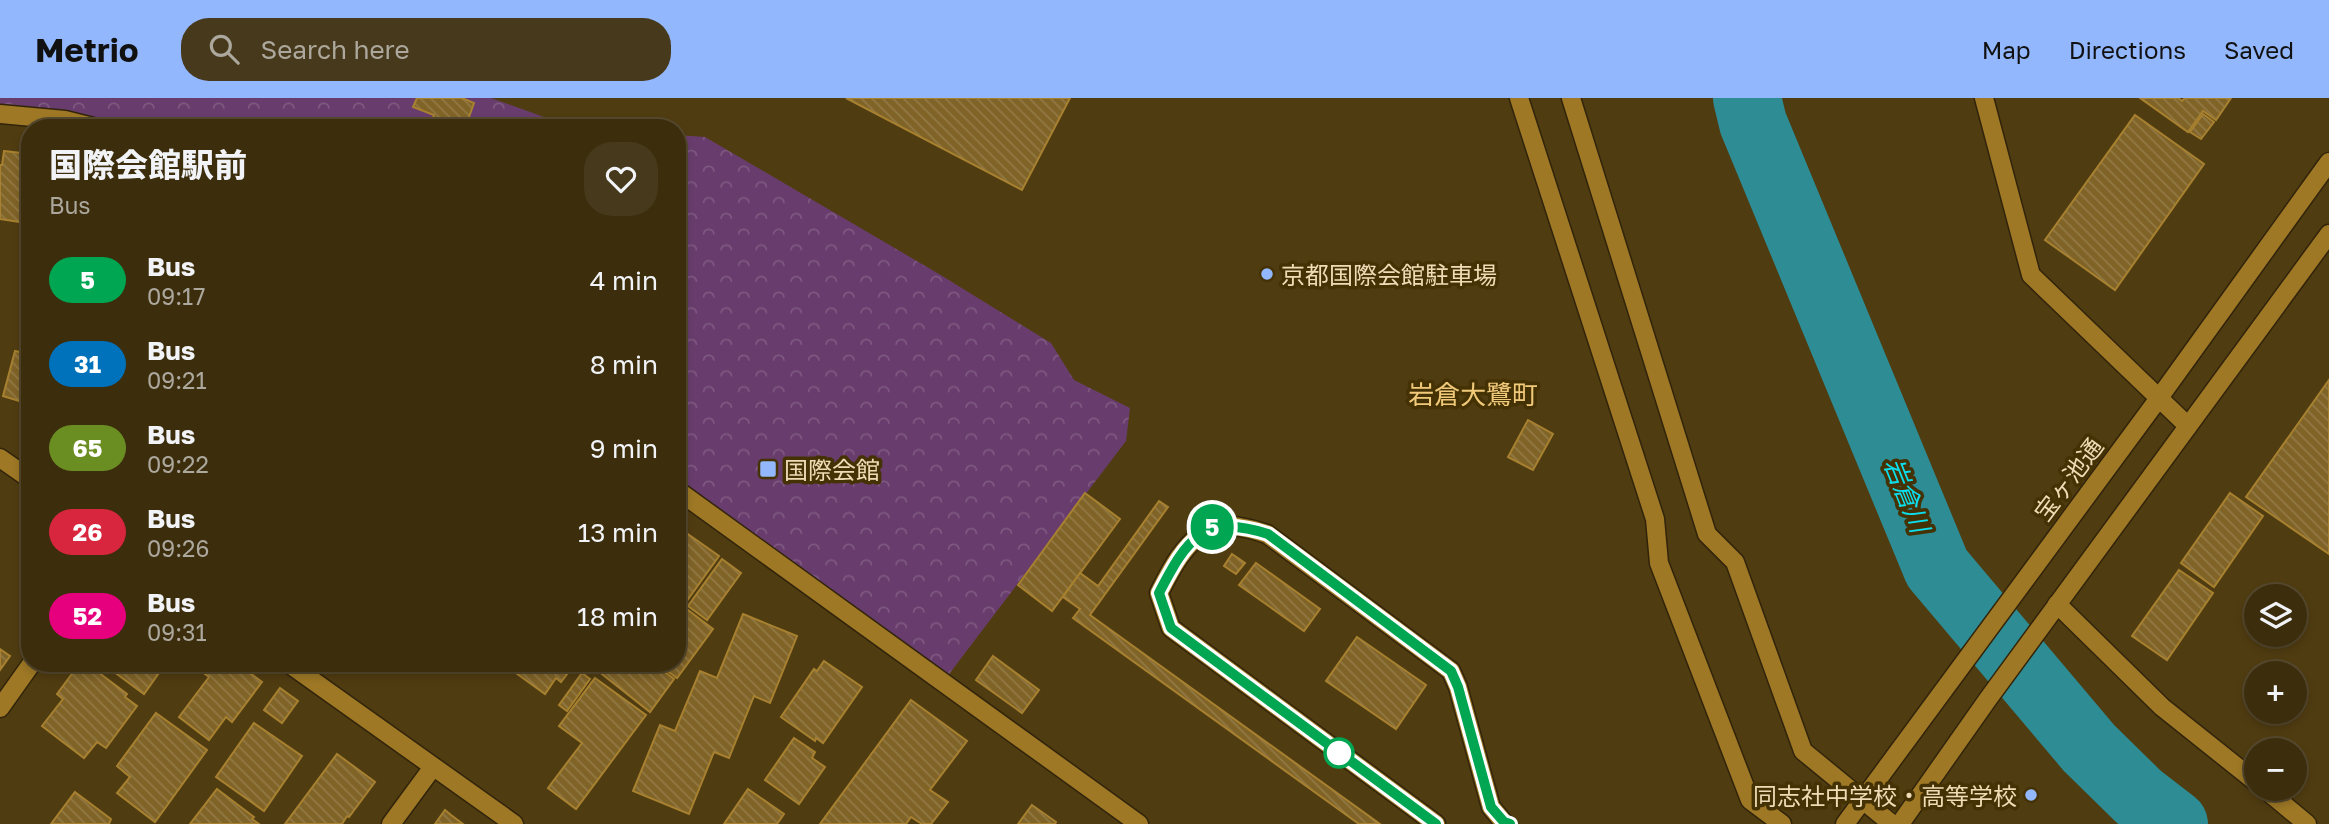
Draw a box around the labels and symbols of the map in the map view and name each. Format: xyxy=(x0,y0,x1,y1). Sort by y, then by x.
place label: 京都国際会館駐車場 xyxy=(1281,260,1497,289)
marker: 京都国際会館駐車場 xyxy=(1259,266,1275,282)
district label: 岩倉大鷺町 xyxy=(1408,379,1538,410)
street label: 宝ヶ池通 xyxy=(2028,432,2108,526)
water label: 岩倉川 xyxy=(1878,453,1937,540)
place label: 国際会館 xyxy=(784,455,880,484)
marker: 国際会館 xyxy=(758,459,778,479)
line badge: 5 xyxy=(1189,504,1235,550)
unlabelled marker xyxy=(1324,738,1354,768)
place label: 同志社中学校・高等学校 xyxy=(1753,781,2017,810)
marker: 同志社中学校・高等学校 xyxy=(2023,787,2039,803)

